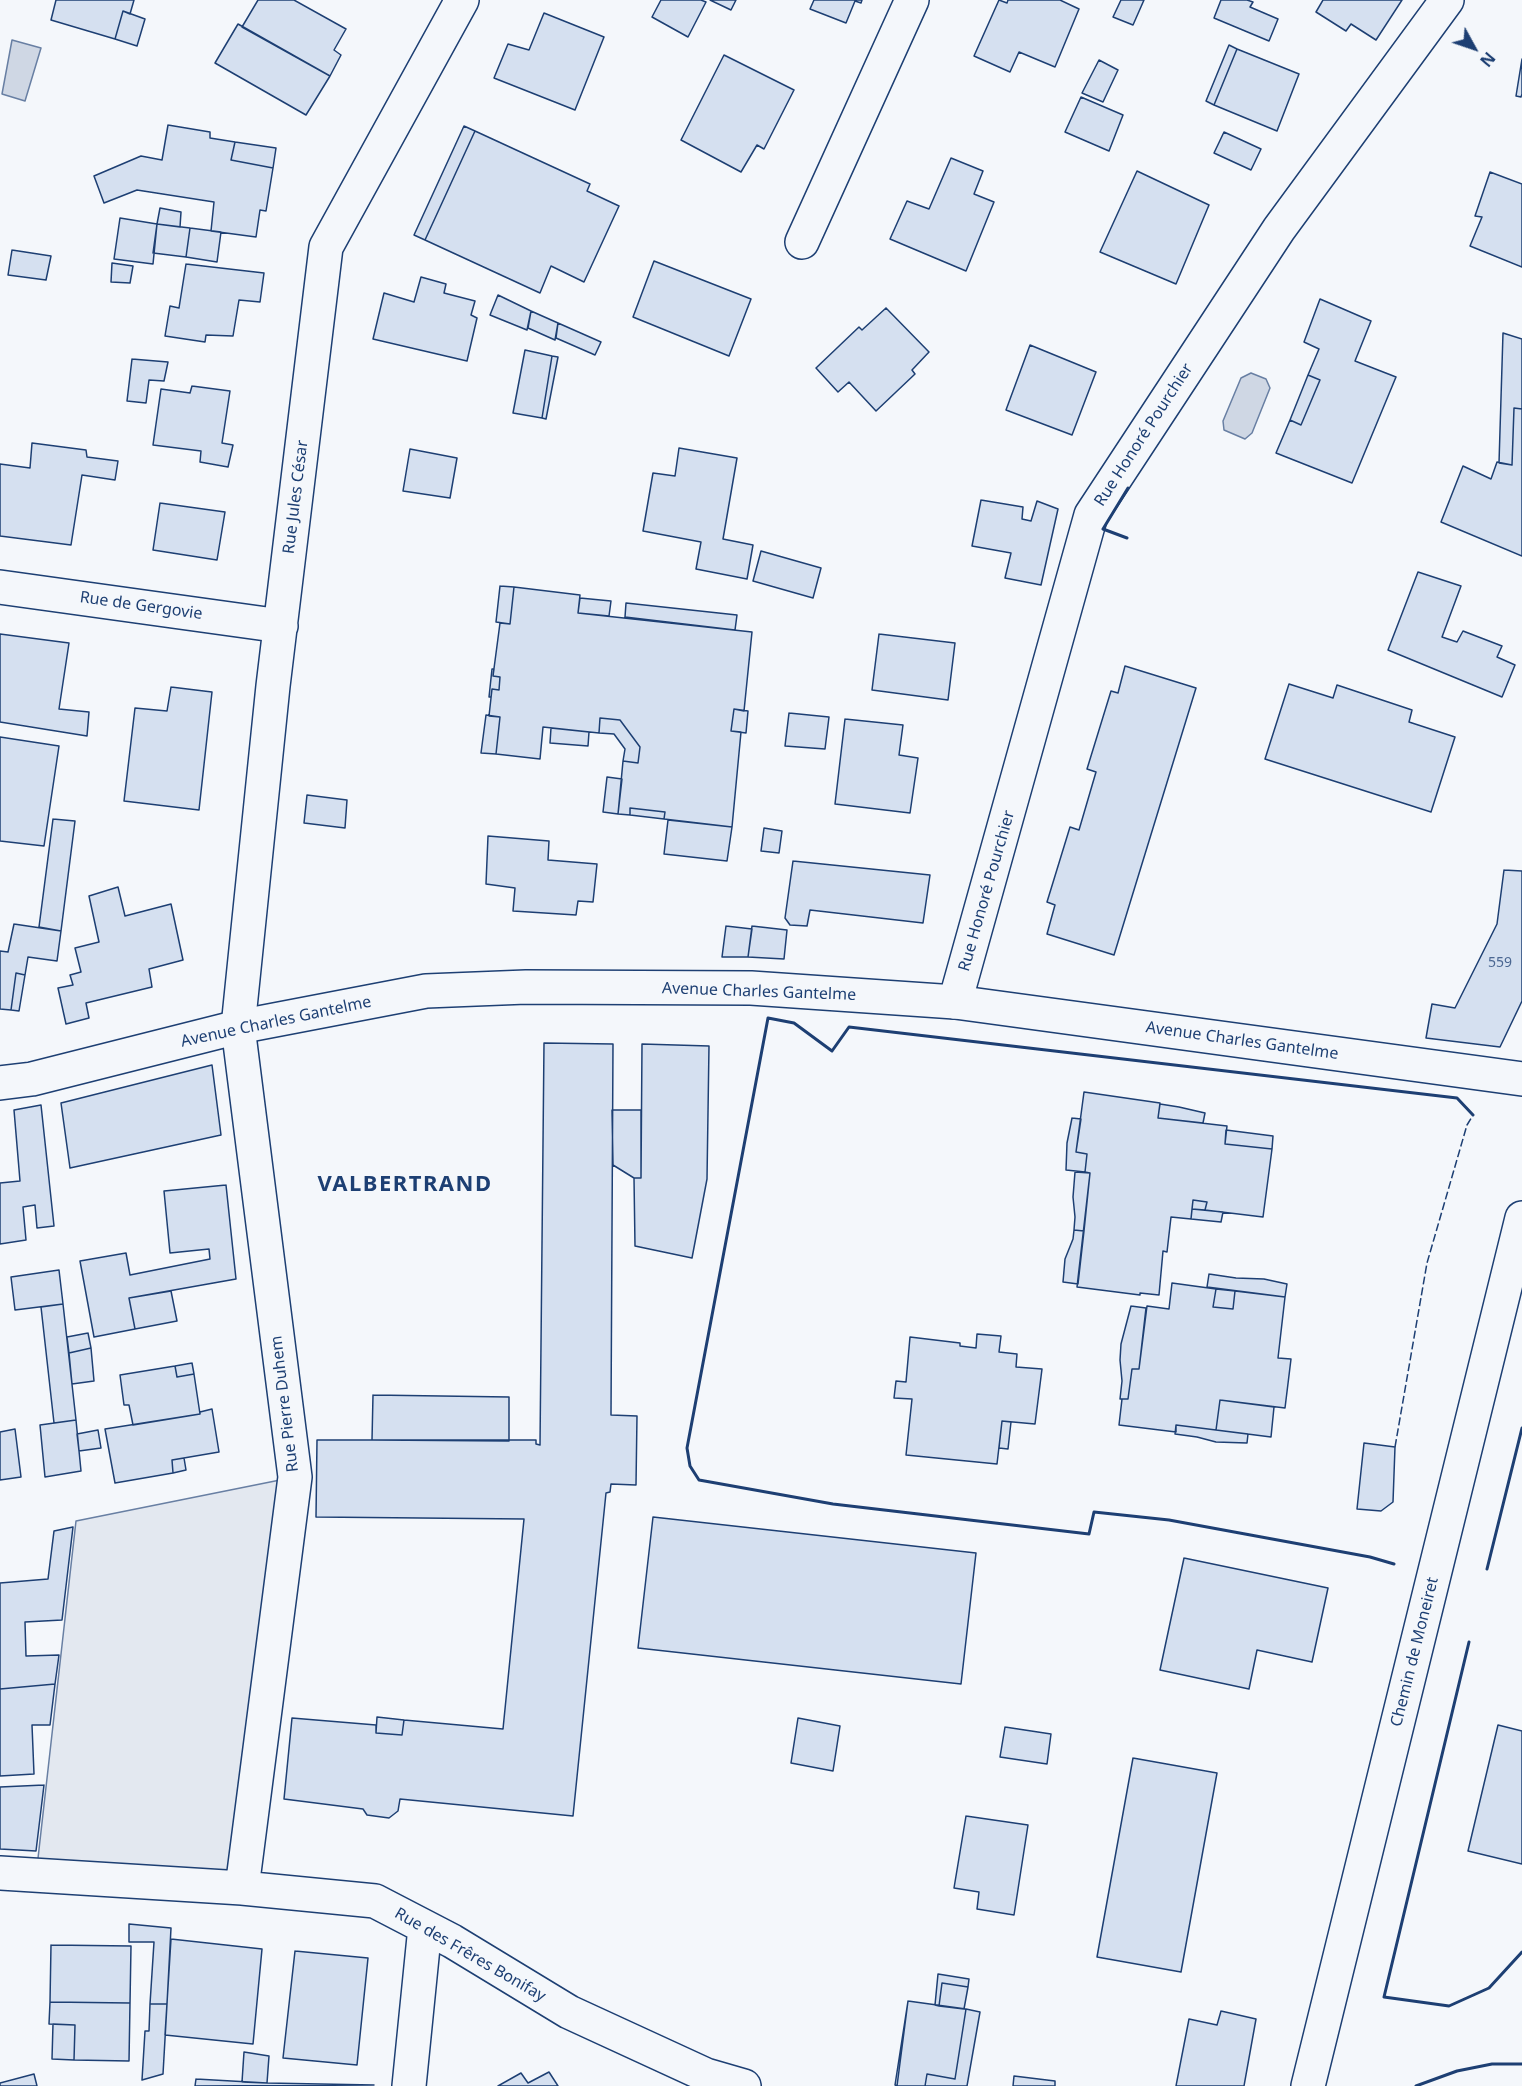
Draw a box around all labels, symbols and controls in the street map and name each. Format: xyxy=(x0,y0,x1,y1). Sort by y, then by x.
north arrow xyxy=(1444,18,1504,78)
text: N xyxy=(1475,48,1500,72)
street label: Rue Honoré Pourchier xyxy=(1091,360,1197,510)
street label: Rue Jules César xyxy=(279,439,313,555)
street label: Rue de Gergovie xyxy=(78,588,204,624)
street label: Rue Honoré Pourchier xyxy=(955,808,1019,974)
house number: 559 xyxy=(1488,955,1512,971)
street label: Avenue Charles Gantelme xyxy=(662,979,856,1005)
street label: Avenue Charles Gantelme xyxy=(179,992,373,1052)
street label: Avenue Charles Gantelme xyxy=(1144,1018,1340,1064)
district label: VALBERTRAND xyxy=(317,1172,493,1198)
street label: Rue Pierre Duhem xyxy=(267,1335,303,1473)
street label: Chemin de Moneiret xyxy=(1387,1575,1443,1729)
street label: Rue des Frêres Bonifay xyxy=(391,1904,549,2006)

